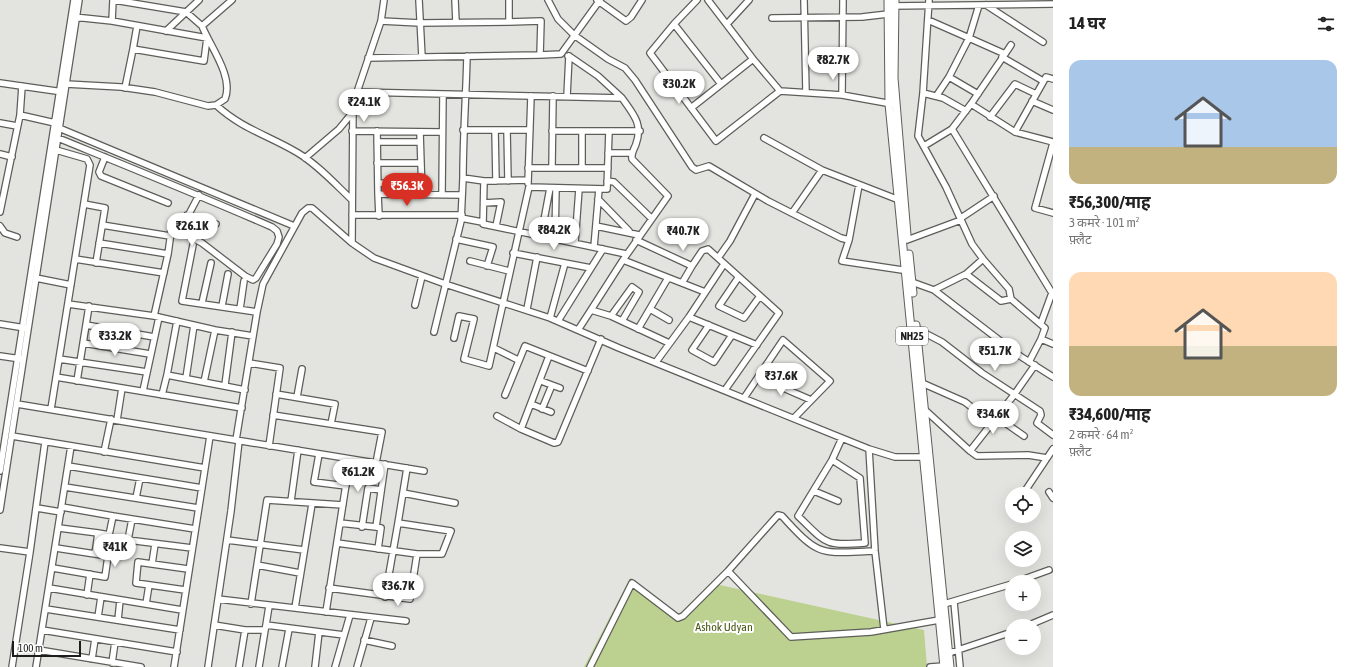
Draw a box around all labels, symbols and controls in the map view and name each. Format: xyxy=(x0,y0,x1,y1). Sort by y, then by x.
text: 14 घर xyxy=(1069,13,1106,33)
icon: filters xyxy=(1315,13,1337,35)
pin: ₹82.7K xyxy=(800,47,866,81)
text: ₹82.7K xyxy=(817,52,849,67)
pin: ₹30.2K xyxy=(646,71,712,105)
text: ₹30.2K xyxy=(663,76,695,91)
icon: home xyxy=(1167,86,1239,158)
pin: ₹24.1K xyxy=(331,89,397,123)
text: ₹24.1K xyxy=(348,94,380,109)
pin: ₹56.3K xyxy=(374,173,440,207)
text: ₹56.3K xyxy=(391,178,423,193)
text: ₹56,300/माह xyxy=(1069,192,1151,212)
pin: ₹26.1K xyxy=(159,213,225,247)
text: 3 कमरे · 101 m² xyxy=(1069,215,1139,230)
pin: ₹84.2K xyxy=(521,217,587,251)
text: ₹26.1K xyxy=(176,218,208,233)
pin: ₹40.7K xyxy=(650,218,716,252)
text: ₹84.2K xyxy=(538,222,570,237)
text: ₹40.7K xyxy=(667,223,699,238)
text: फ़्लैट xyxy=(1069,232,1092,247)
icon: home xyxy=(1167,298,1239,370)
pin: ₹33.2K xyxy=(82,323,148,357)
road number: NH25 xyxy=(896,327,928,345)
text: ₹33.2K xyxy=(99,328,131,343)
pin: ₹51.7K xyxy=(962,338,1028,372)
text: ₹51.7K xyxy=(979,343,1011,358)
pin: ₹37.6K xyxy=(748,363,814,397)
text: ₹37.6K xyxy=(765,368,797,383)
pin: ₹34.6K xyxy=(960,401,1026,435)
text: ₹34,600/माह xyxy=(1069,404,1151,424)
text: ₹34.6K xyxy=(977,406,1009,421)
text: 2 कमरे · 64 m² xyxy=(1069,427,1133,442)
text: फ़्लैट xyxy=(1069,444,1092,459)
pin: ₹61.2K xyxy=(325,459,391,493)
text: ₹61.2K xyxy=(342,464,374,479)
map controls xyxy=(1005,487,1041,655)
button: locate xyxy=(1005,487,1041,523)
button: layers xyxy=(1005,531,1041,567)
pin: ₹41K xyxy=(91,534,139,568)
text: ₹41K xyxy=(103,539,127,554)
pin: ₹36.7K xyxy=(365,573,431,607)
button: + xyxy=(1005,575,1041,611)
text: ₹36.7K xyxy=(382,578,414,593)
button: − xyxy=(1005,619,1041,655)
park label: Ashok Udyan xyxy=(695,620,753,634)
scale bar xyxy=(12,639,81,658)
text: 100 m xyxy=(18,642,43,654)

